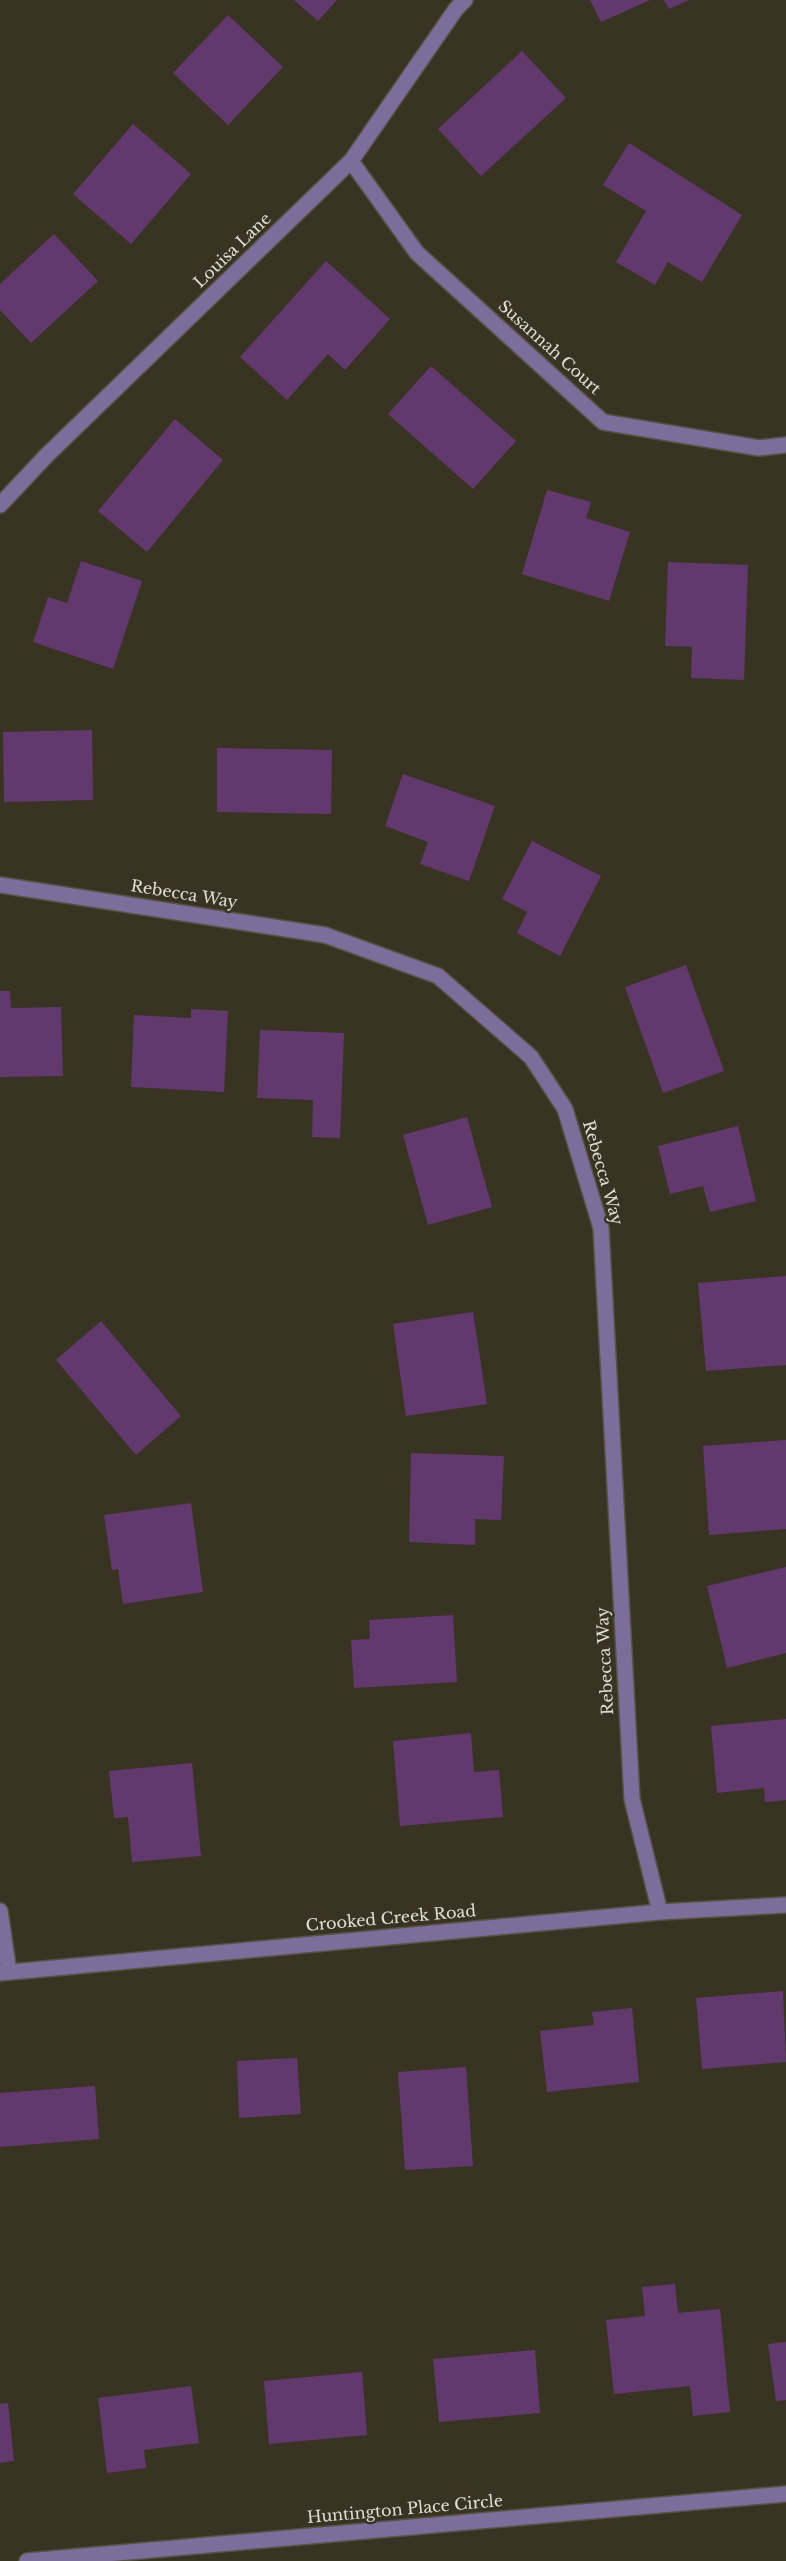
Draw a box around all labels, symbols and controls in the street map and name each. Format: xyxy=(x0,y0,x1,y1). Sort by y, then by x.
street label: Louisa Lane xyxy=(190,209,276,293)
street label: Susannah Court xyxy=(494,297,604,399)
street label: Rebecca Way xyxy=(129,877,239,913)
street label: Rebecca Way xyxy=(578,1118,626,1228)
street label: Rebecca Way xyxy=(594,1607,618,1715)
street label: Crooked Creek Road xyxy=(305,1902,477,1936)
street label: Huntington Place Circle xyxy=(306,2492,504,2528)

